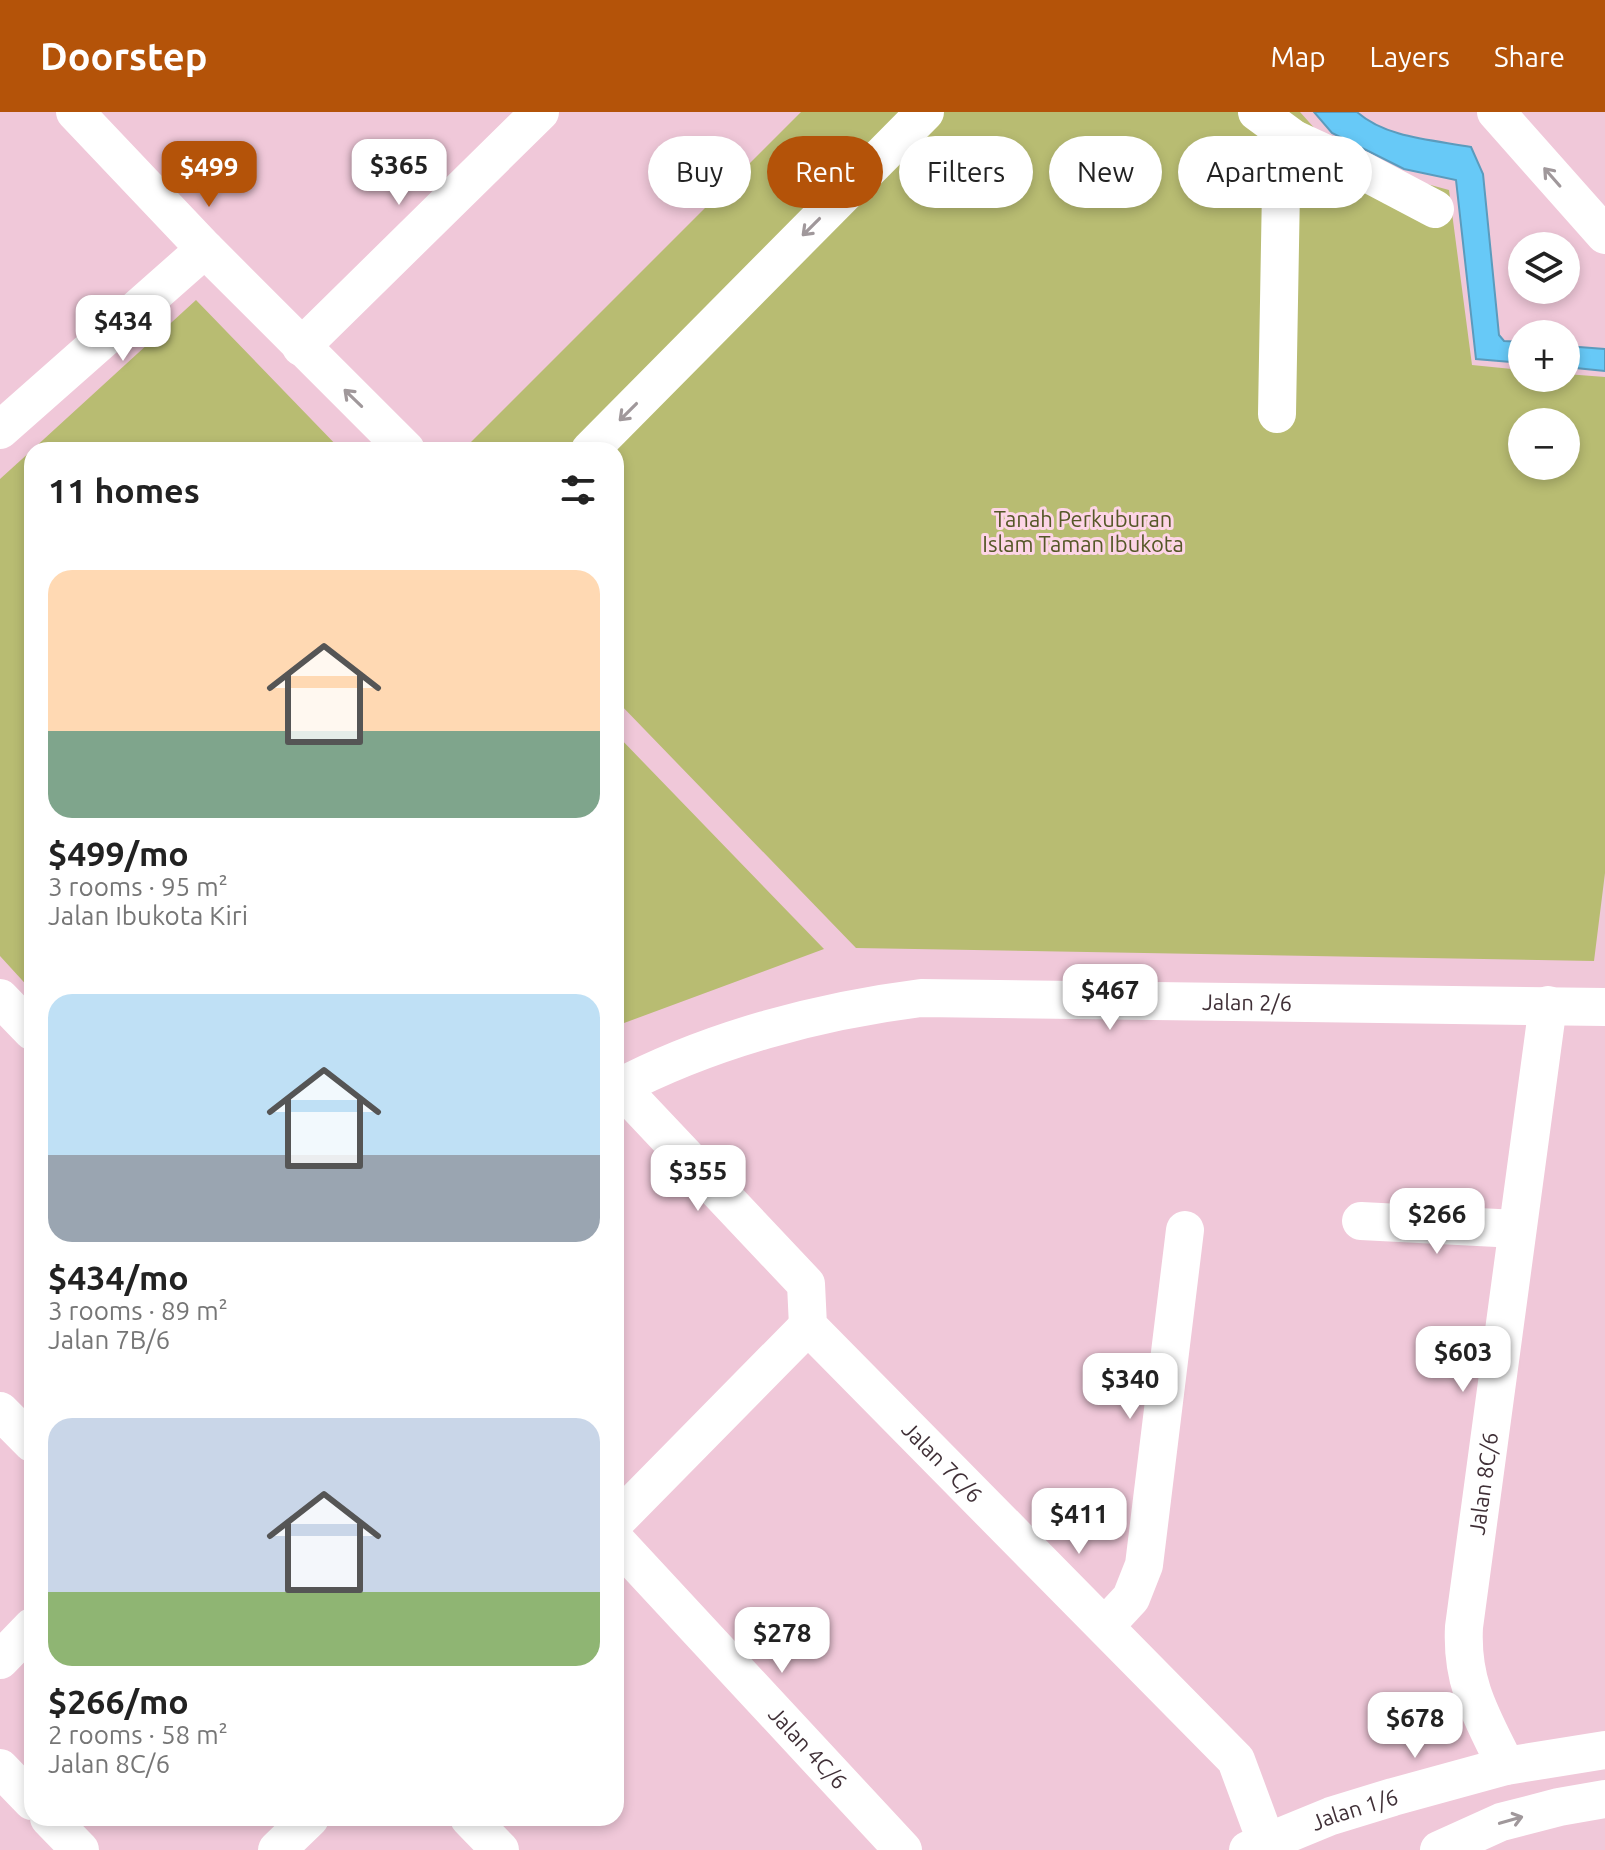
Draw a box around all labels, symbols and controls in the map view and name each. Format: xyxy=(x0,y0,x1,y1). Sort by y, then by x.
text: Doorstep xyxy=(40,35,207,77)
text: Map xyxy=(1270,41,1326,72)
text: Layers xyxy=(1370,41,1450,72)
text: Share xyxy=(1494,41,1565,72)
chip: Buy xyxy=(648,136,751,208)
chip: Rent xyxy=(767,136,883,208)
chip: Filters xyxy=(899,136,1033,208)
chip: New xyxy=(1049,136,1162,208)
chip: Apartment xyxy=(1178,136,1372,208)
pin: $365 xyxy=(352,139,446,207)
pin: $499 xyxy=(162,141,256,209)
text: $365 xyxy=(370,150,428,179)
text: $499 xyxy=(180,152,238,181)
one-way arrow xyxy=(1544,168,1562,188)
one-way arrow xyxy=(802,217,821,236)
map controls xyxy=(1508,232,1580,480)
button: layers xyxy=(1508,232,1580,304)
pin: $434 xyxy=(76,295,170,363)
text: $434 xyxy=(94,306,152,335)
button: + xyxy=(1508,320,1580,392)
one-way arrow xyxy=(343,389,363,408)
one-way arrow xyxy=(619,402,638,421)
button: − xyxy=(1508,408,1580,480)
icon: filters xyxy=(556,468,600,512)
text: 11 homes xyxy=(48,471,200,509)
park label: Tanah Perkuburan Islam Taman Ibukota xyxy=(982,506,1184,556)
icon: home xyxy=(252,622,396,766)
text: $499/mo xyxy=(48,834,189,872)
text: 3 rooms · 95 m² xyxy=(48,872,228,901)
text: Jalan Ibukota Kiri xyxy=(48,901,248,930)
pin: $467 xyxy=(1063,964,1157,1032)
text: $467 xyxy=(1081,975,1139,1004)
street label: Jalan 2/6 xyxy=(1202,989,1292,1015)
icon: home xyxy=(252,1046,396,1190)
pin: $355 xyxy=(651,1145,745,1213)
text: $355 xyxy=(669,1156,727,1185)
pin: $266 xyxy=(1390,1188,1484,1256)
text: $266 xyxy=(1408,1199,1466,1228)
text: $434/mo xyxy=(48,1258,189,1296)
text: 3 rooms · 89 m² xyxy=(48,1296,228,1325)
text: Jalan 7B/6 xyxy=(48,1325,170,1354)
pin: $603 xyxy=(1416,1326,1510,1394)
text: $603 xyxy=(1434,1337,1492,1366)
pin: $340 xyxy=(1083,1353,1177,1421)
text: $340 xyxy=(1101,1364,1159,1393)
street label: Jalan 7C/6 xyxy=(897,1416,988,1507)
street label: Jalan 8C/6 xyxy=(1464,1431,1502,1536)
icon: home xyxy=(252,1470,396,1614)
pin: $411 xyxy=(1032,1488,1126,1556)
text: $411 xyxy=(1050,1499,1108,1528)
pin: $278 xyxy=(735,1607,829,1675)
text: $278 xyxy=(753,1618,811,1647)
text: $266/mo xyxy=(48,1682,189,1720)
pin: $678 xyxy=(1368,1692,1462,1760)
street label: Jalan 4C/6 xyxy=(764,1701,853,1794)
text: $678 xyxy=(1386,1703,1444,1732)
text: 2 rooms · 58 m² xyxy=(48,1720,228,1749)
text: Jalan 8C/6 xyxy=(48,1749,170,1778)
street label: Jalan 1/6 xyxy=(1307,1783,1401,1835)
one-way arrow xyxy=(1497,1811,1523,1826)

